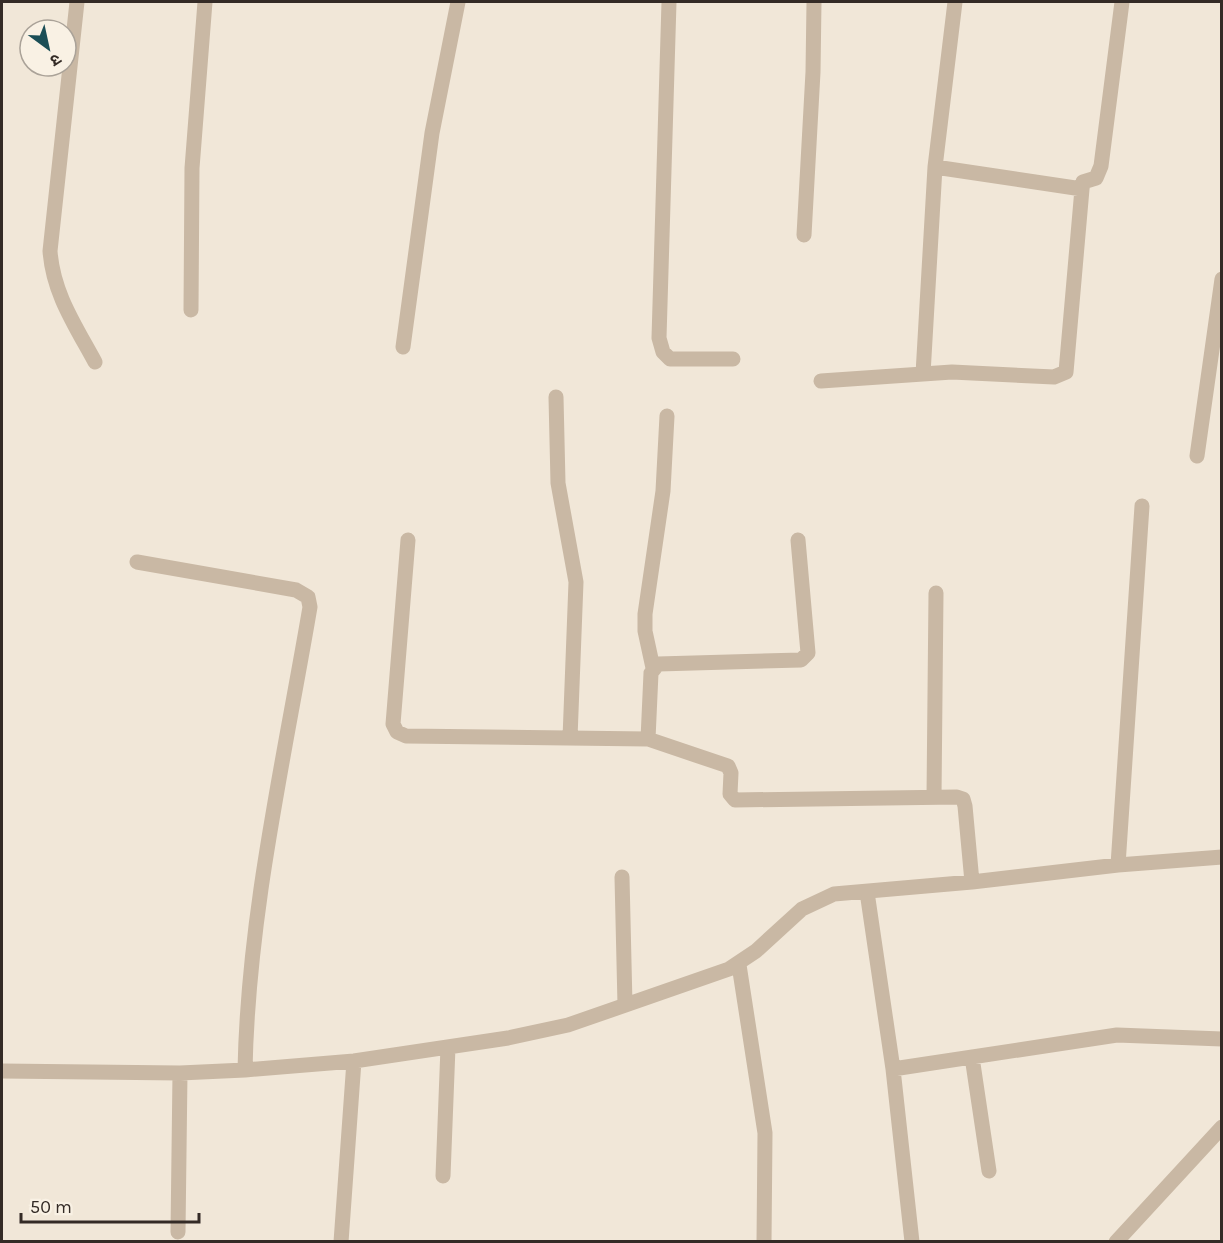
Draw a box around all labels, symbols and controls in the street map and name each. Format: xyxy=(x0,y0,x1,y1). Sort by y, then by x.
north arrow xyxy=(18,18,78,78)
text: उ xyxy=(46,50,65,71)
scale bar xyxy=(21,1186,200,1224)
text: 50 m xyxy=(30,1196,72,1218)

